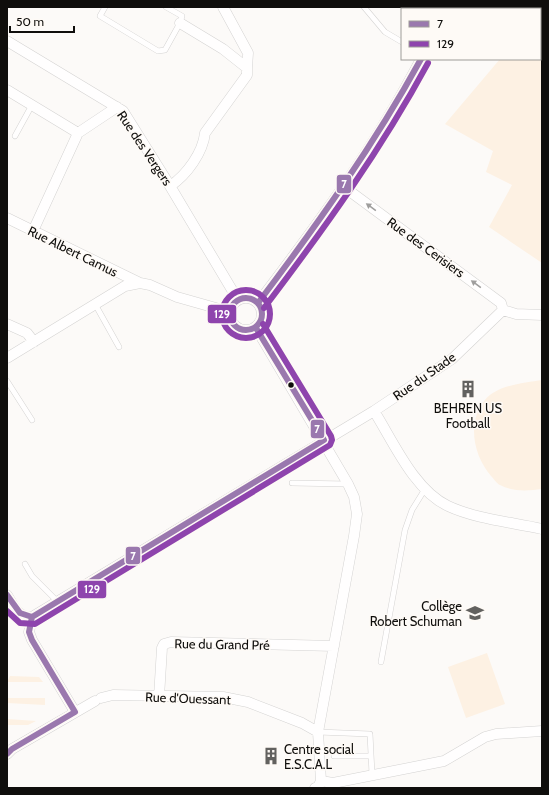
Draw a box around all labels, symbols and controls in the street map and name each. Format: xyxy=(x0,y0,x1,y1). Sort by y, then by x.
scale bar xyxy=(10,8,74,34)
legend xyxy=(401,8,541,60)
text: 50 m xyxy=(16,14,44,29)
text: 7 xyxy=(437,16,443,31)
text: 129 xyxy=(437,36,454,51)
street label: Rue des Vergers xyxy=(114,108,176,189)
line badge: 7 xyxy=(336,174,352,194)
text: 7 xyxy=(341,177,347,191)
one-way arrow xyxy=(366,203,377,211)
street label: Rue des Cerisiers xyxy=(384,214,468,281)
street label: Rue Albert Camus xyxy=(25,222,121,280)
one-way arrow xyxy=(471,280,481,288)
line badge: 129 xyxy=(207,304,237,324)
text: 129 xyxy=(214,307,230,321)
street label: Rue du Stade xyxy=(390,348,459,403)
building icon: BEHREN US Football xyxy=(458,379,478,399)
unlabelled marker xyxy=(286,380,296,390)
place label: BEHREN US Football xyxy=(434,400,503,431)
line badge: 7 xyxy=(310,419,325,439)
text: 7 xyxy=(314,422,320,436)
line badge: 7 xyxy=(125,546,141,565)
text: 7 xyxy=(130,549,136,563)
line badge: 129 xyxy=(77,580,107,599)
text: 129 xyxy=(84,582,100,596)
place label: Collège Robert Schuman xyxy=(370,598,462,629)
school or university icon: Collège Robert Schuman xyxy=(465,603,485,623)
street label: Rue du Grand Pré xyxy=(174,635,270,653)
street label: Rue d'Ouessant xyxy=(145,689,232,708)
place label: Centre social E.S.C.A.L xyxy=(284,741,354,772)
building icon: Centre social E.S.C.A.L xyxy=(261,746,281,766)

